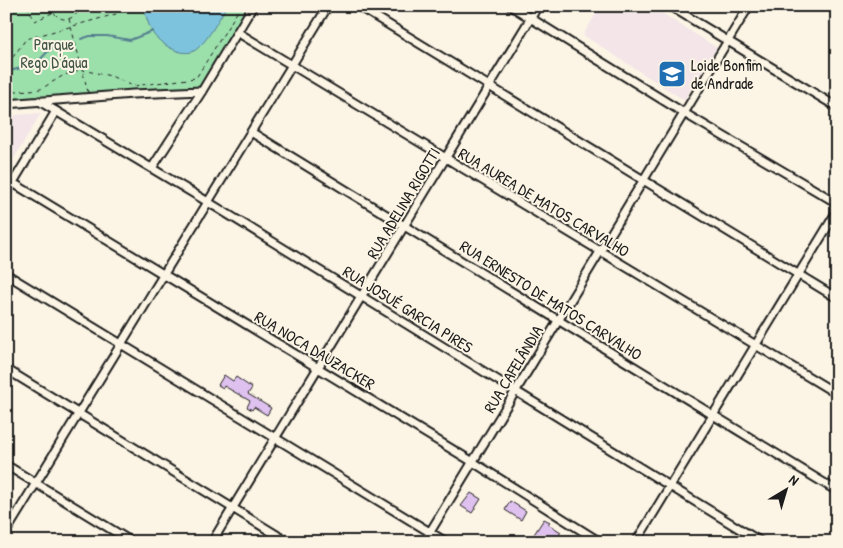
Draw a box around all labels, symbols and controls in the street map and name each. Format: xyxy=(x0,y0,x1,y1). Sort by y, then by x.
park label: Parque Rego D'água xyxy=(20,33,88,73)
place label: Loide Bonfim de Andrade xyxy=(691,54,762,94)
school or university icon: Loide Bonfim de Andrade xyxy=(657,59,687,89)
street label: RUA AUREA DE MATOS CARVALHO xyxy=(454,142,634,262)
street label: RUA ADELINA RIGOTTI xyxy=(361,143,445,263)
street label: RUA ERNESTO DE MATOS CARVALHO xyxy=(456,235,646,365)
street label: RUA JOSUÉ GARCIA PIRES xyxy=(339,260,478,358)
street label: RUA NOCA DAUZACKER xyxy=(251,305,379,395)
street label: RUA CAFELÂNDIA xyxy=(478,321,548,417)
north arrow xyxy=(760,466,810,516)
text: N xyxy=(786,470,804,489)

